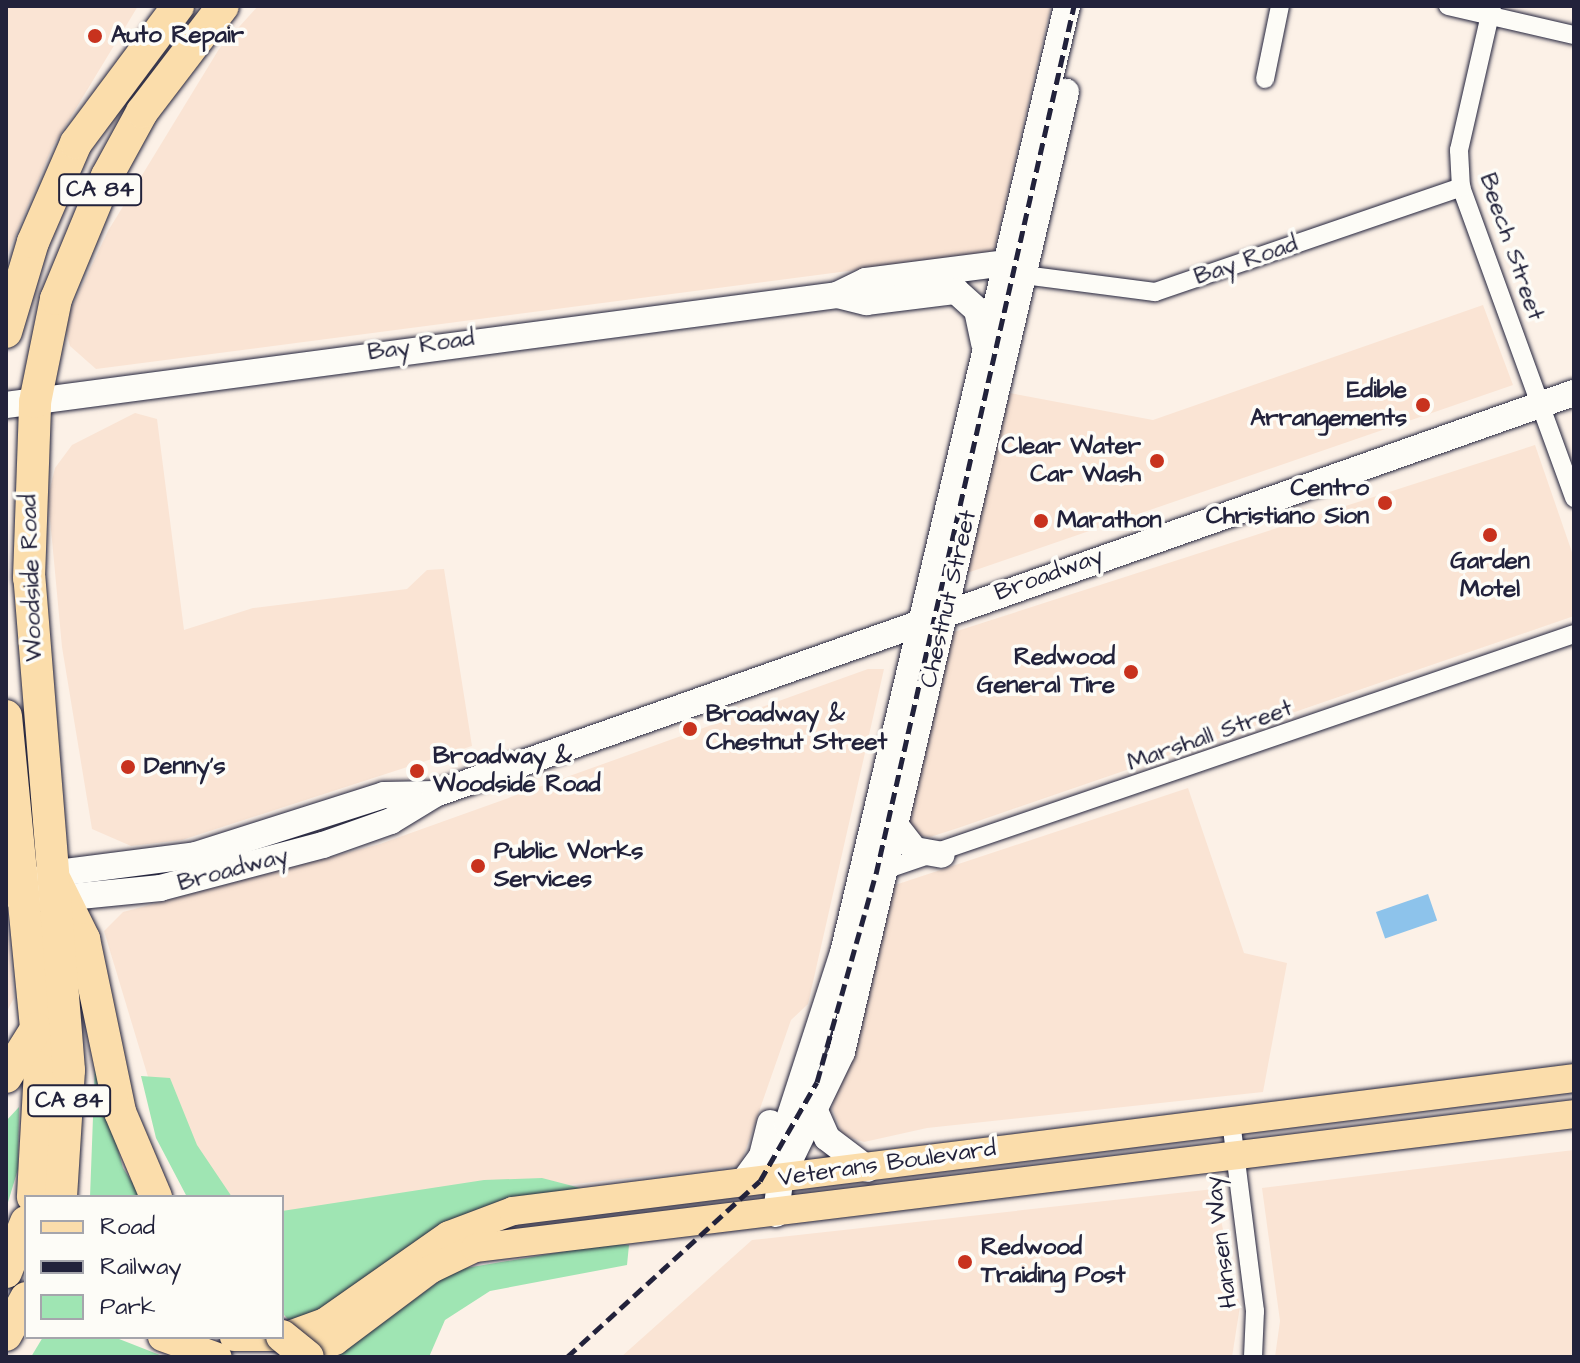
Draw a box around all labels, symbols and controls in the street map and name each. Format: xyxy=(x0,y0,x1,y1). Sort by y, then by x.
place label: Auto Repair xyxy=(111,22,244,50)
marker: Auto Repair xyxy=(86,27,104,45)
street label: Beech Street xyxy=(1472,170,1550,324)
road number: CA 84 xyxy=(58,172,142,208)
street label: Bay Road xyxy=(1191,230,1301,292)
street label: Bay Road xyxy=(366,324,476,368)
place label: Edible Arrangements xyxy=(1250,377,1407,433)
marker: Edible Arrangements xyxy=(1414,396,1432,414)
place label: Clear Water Car Wash xyxy=(1001,433,1141,489)
marker: Clear Water Car Wash xyxy=(1148,452,1166,470)
place label: Centro Christiano Sion xyxy=(1206,475,1369,531)
street label: Woodside Road xyxy=(15,494,49,662)
marker: Centro Christiano Sion xyxy=(1376,494,1394,512)
place label: Marathon xyxy=(1057,507,1162,535)
street label: Chestnut Street xyxy=(915,508,983,690)
marker: Marathon xyxy=(1032,512,1050,530)
marker: Garden Motel xyxy=(1481,526,1499,544)
street label: Broadway xyxy=(991,542,1107,608)
place label: Garden Motel xyxy=(1450,548,1530,604)
place label: Redwood General Tire xyxy=(977,644,1115,700)
marker: Redwood General Tire xyxy=(1122,663,1140,681)
street label: Marshall Street xyxy=(1124,694,1296,778)
place label: Broadway & Chestnut Street xyxy=(706,701,887,757)
marker: Broadway & Chestnut Street xyxy=(681,720,699,738)
place label: Broadway & Woodside Road xyxy=(433,743,601,799)
place label: Denny's xyxy=(144,753,226,781)
marker: Denny's xyxy=(119,758,137,776)
marker: Broadway & Woodside Road xyxy=(408,762,426,780)
place label: Public Works Services xyxy=(494,838,643,894)
street label: Broadway xyxy=(175,841,291,899)
marker: Public Works Services xyxy=(469,857,487,875)
road number: CA 84 xyxy=(27,1083,111,1119)
street label: Veterans Boulevard xyxy=(776,1134,998,1194)
street label: Hansen Way xyxy=(1200,1174,1244,1310)
legend xyxy=(24,1195,284,1339)
text: Road xyxy=(100,1210,155,1244)
place label: Redwood Traiding Post xyxy=(981,1234,1126,1290)
text: Railway xyxy=(100,1250,182,1284)
marker: Redwood Traiding Post xyxy=(956,1253,974,1271)
text: Park xyxy=(100,1290,156,1324)

